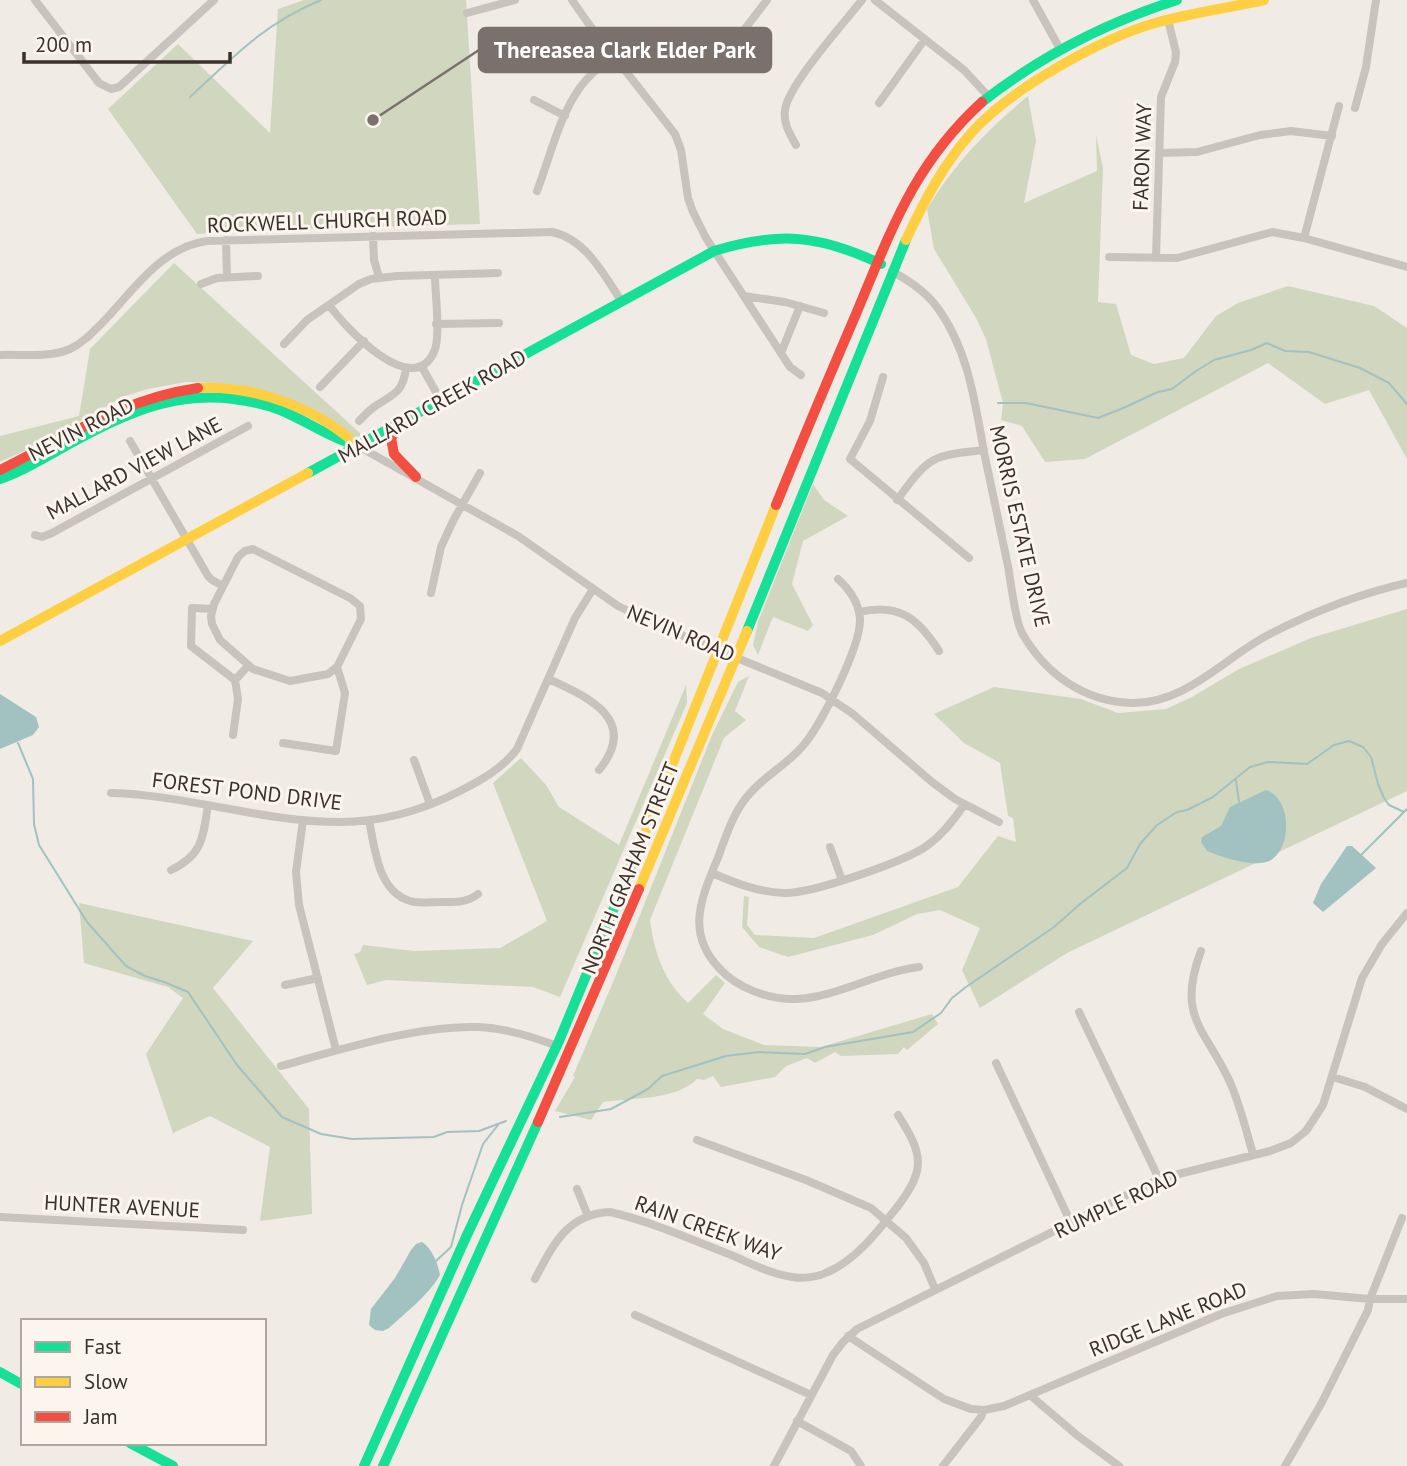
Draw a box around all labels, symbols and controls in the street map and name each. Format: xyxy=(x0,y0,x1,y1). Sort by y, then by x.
scale bar xyxy=(24,21,231,65)
callout: Thereasea Clark Elder Park xyxy=(479,28,771,72)
text: 200 m xyxy=(35,31,92,58)
text: Thereasea Clark Elder Park xyxy=(494,35,757,64)
street label: FARON WAY xyxy=(1127,102,1157,211)
street label: ROCKWELL CHURCH ROAD xyxy=(206,203,448,239)
street label: MALLARD CREEK ROAD xyxy=(333,343,531,469)
street label: NEVIN ROAD xyxy=(24,391,138,467)
street label: MALLARD VIEW LANE xyxy=(42,410,226,526)
street label: MORRIS ESTATE DRIVE xyxy=(984,422,1056,630)
street label: NEVIN ROAD xyxy=(623,598,739,668)
street label: NORTH GRAHAM STREET xyxy=(575,758,685,978)
street label: FOREST POND DRIVE xyxy=(150,766,344,816)
street label: RUMPLE ROAD xyxy=(1050,1164,1182,1244)
street label: HUNTER AVENUE xyxy=(43,1188,201,1224)
street label: RAIN CREEK WAY xyxy=(631,1189,785,1267)
street label: RIDGE LANE ROAD xyxy=(1085,1275,1251,1363)
legend xyxy=(21,1319,266,1445)
text: Fast xyxy=(84,1333,121,1360)
text: Slow xyxy=(84,1368,128,1395)
text: Jam xyxy=(83,1403,118,1430)

